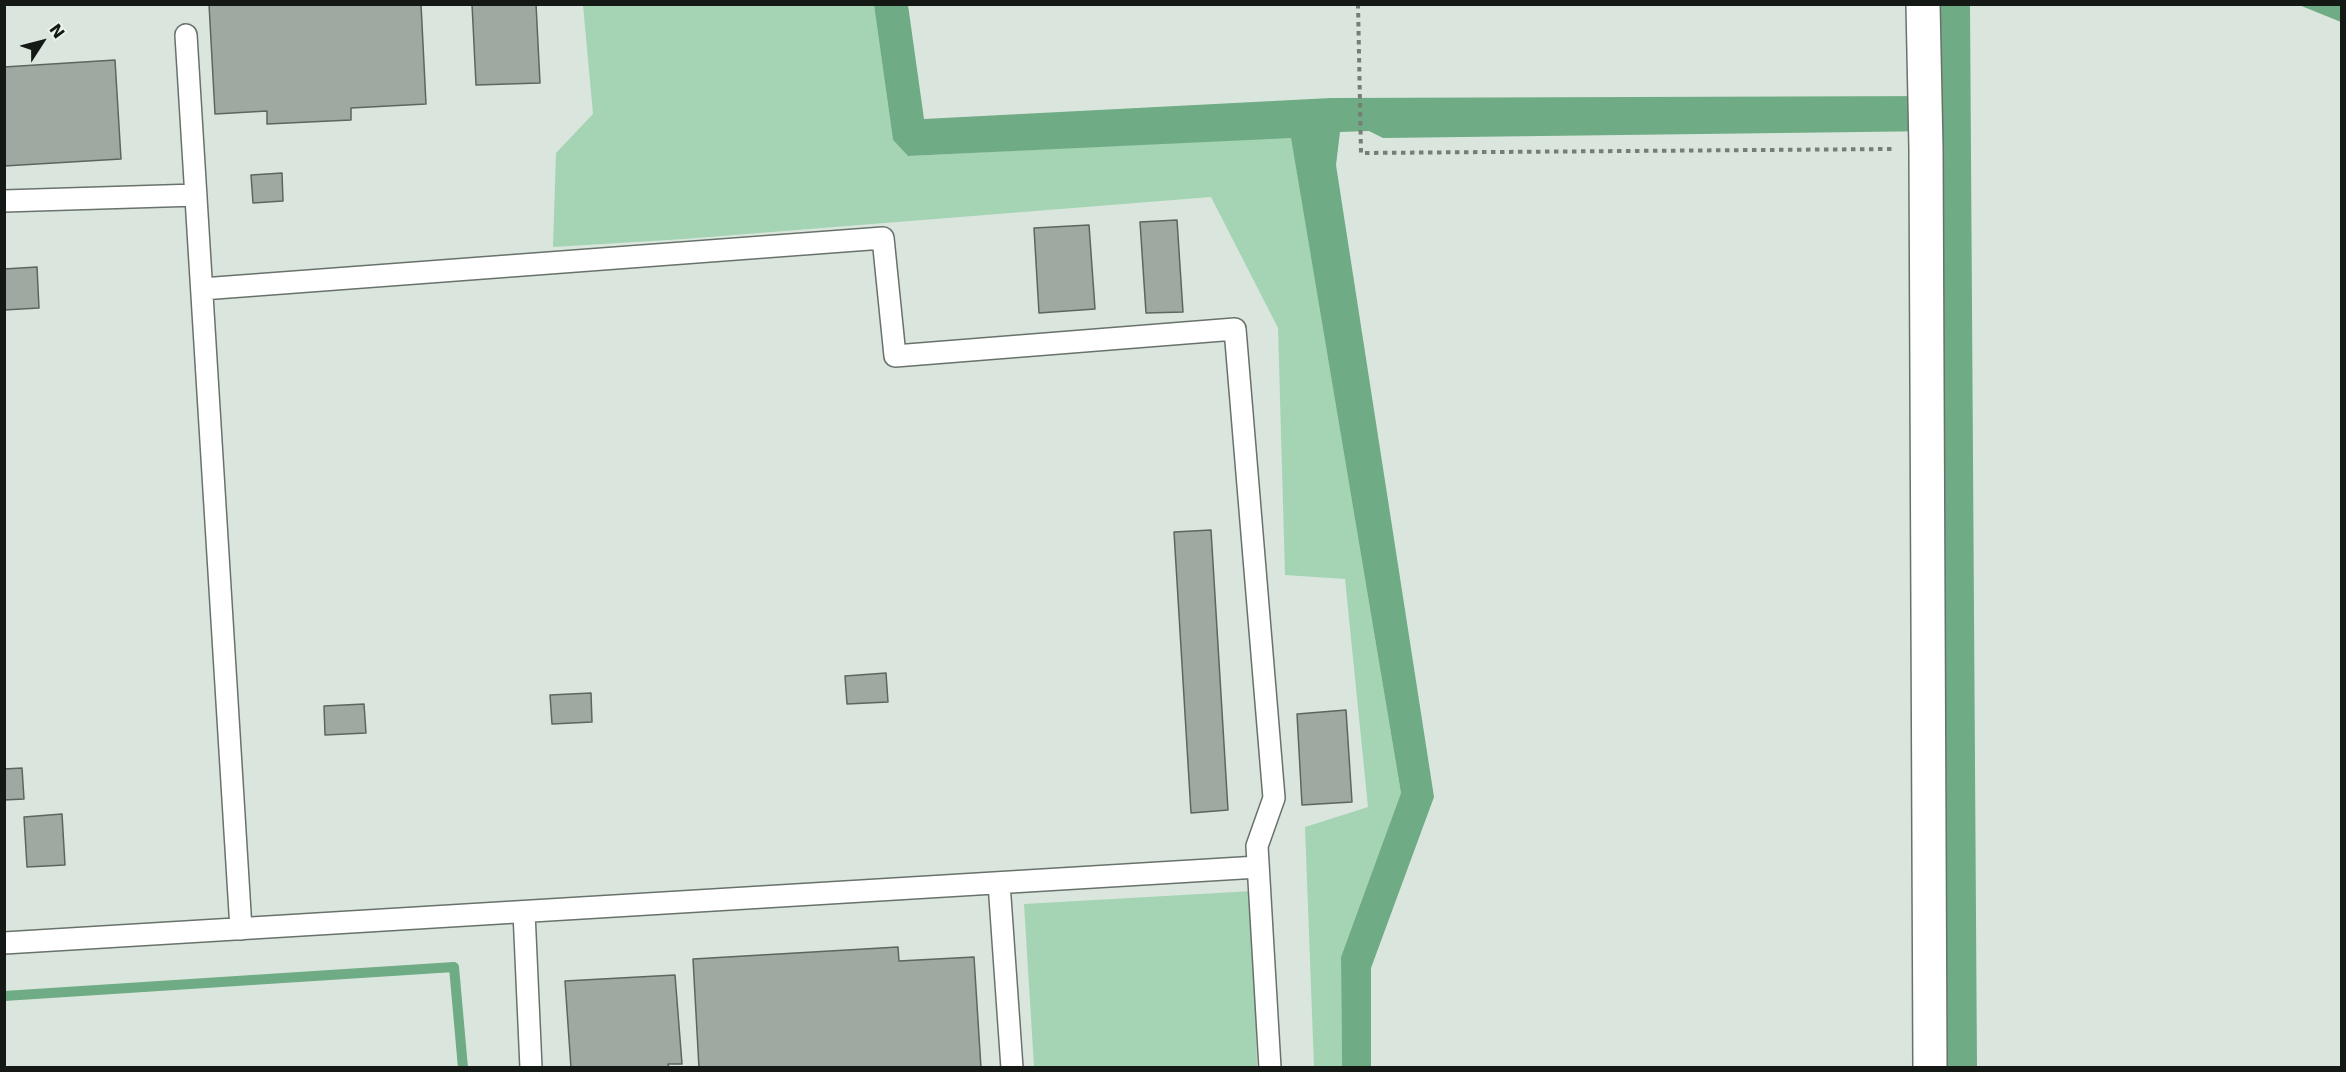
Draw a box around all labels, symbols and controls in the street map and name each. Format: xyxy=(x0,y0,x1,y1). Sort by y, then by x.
north arrow xyxy=(12,12,72,72)
text: N xyxy=(45,20,69,42)

